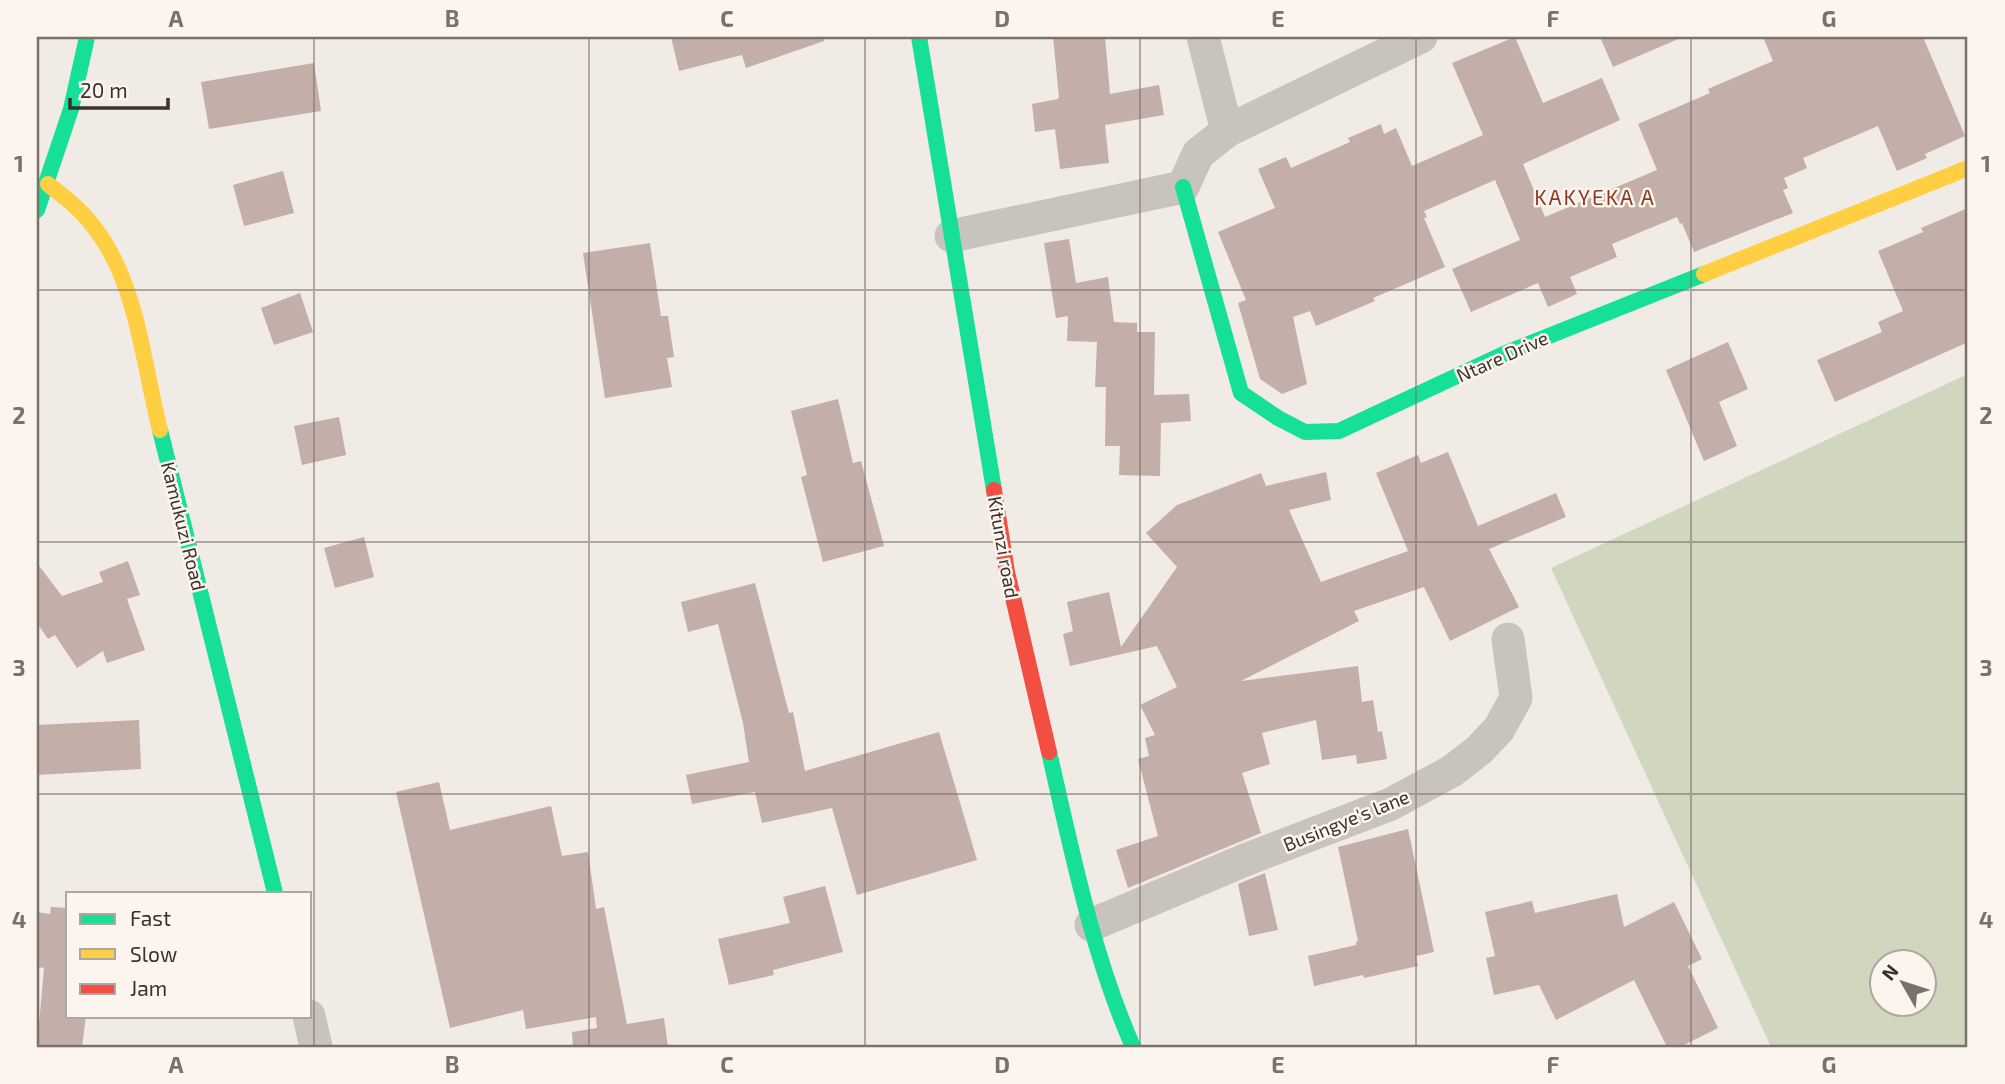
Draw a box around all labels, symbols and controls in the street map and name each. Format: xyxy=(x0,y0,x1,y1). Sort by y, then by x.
text: A xyxy=(168,4,184,32)
text: B xyxy=(445,4,459,32)
text: C xyxy=(720,4,734,32)
text: D xyxy=(994,4,1010,32)
text: E xyxy=(1271,4,1285,32)
text: F xyxy=(1547,4,1560,32)
text: G xyxy=(1822,4,1836,32)
scale bar xyxy=(70,66,168,110)
text: 20 m xyxy=(80,77,128,102)
text: 1 xyxy=(14,149,24,177)
text: 1 xyxy=(1981,149,1991,177)
district label: KAKYEKA A xyxy=(1534,184,1656,209)
street label: Ntare Drive xyxy=(1453,326,1551,386)
text: 2 xyxy=(12,401,26,429)
text: 2 xyxy=(1979,401,1993,429)
street label: Kamukuzi Road xyxy=(157,459,211,593)
street label: Kitunzi road xyxy=(984,494,1024,600)
text: 3 xyxy=(12,653,26,681)
text: 3 xyxy=(1979,653,1993,681)
street label: Busingye's lane xyxy=(1280,784,1412,856)
legend xyxy=(66,892,312,1018)
text: 4 xyxy=(12,905,26,933)
text: Fast xyxy=(130,905,171,930)
text: 4 xyxy=(1979,905,1993,933)
text: Slow xyxy=(130,941,177,966)
north arrow xyxy=(1868,948,1938,1018)
text: N xyxy=(1876,959,1903,985)
text: Jam xyxy=(130,975,167,1000)
text: A xyxy=(168,1050,184,1078)
text: B xyxy=(445,1050,459,1078)
text: C xyxy=(720,1050,734,1078)
text: D xyxy=(994,1050,1010,1078)
text: E xyxy=(1271,1050,1285,1078)
text: F xyxy=(1547,1050,1560,1078)
text: G xyxy=(1822,1050,1836,1078)

